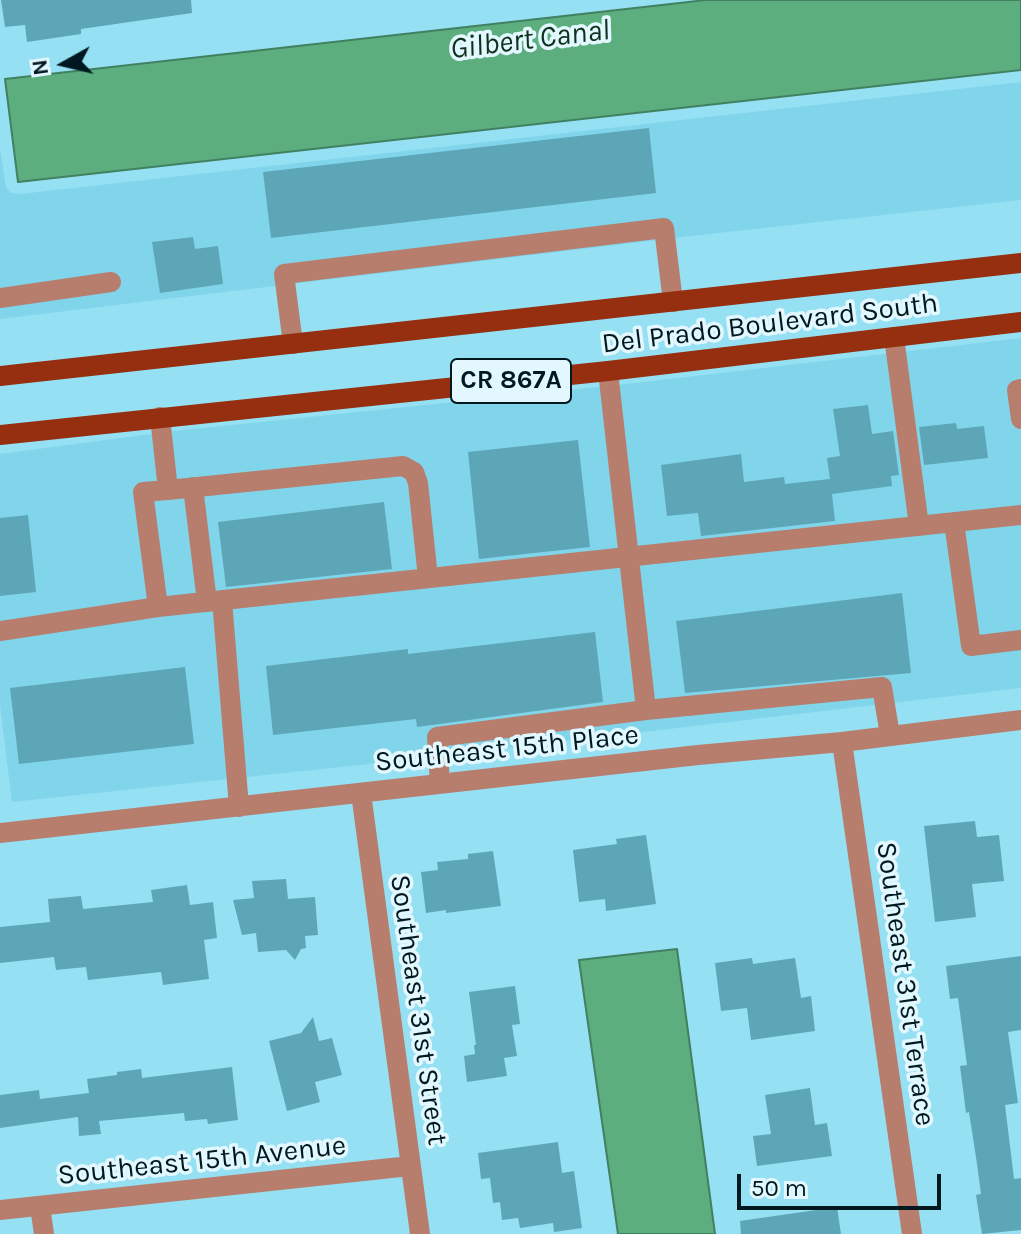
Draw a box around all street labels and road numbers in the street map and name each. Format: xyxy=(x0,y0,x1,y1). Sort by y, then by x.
street label: Del Prado Boulevard South xyxy=(600,287,940,361)
road number: CR 867A xyxy=(451,359,571,403)
street label: Southeast 15th Place xyxy=(373,718,641,780)
street label: Southeast 31st Terrace xyxy=(868,840,942,1128)
street label: Southeast 31st Street xyxy=(382,873,454,1147)
street label: Southeast 15th Avenue xyxy=(56,1129,348,1193)

